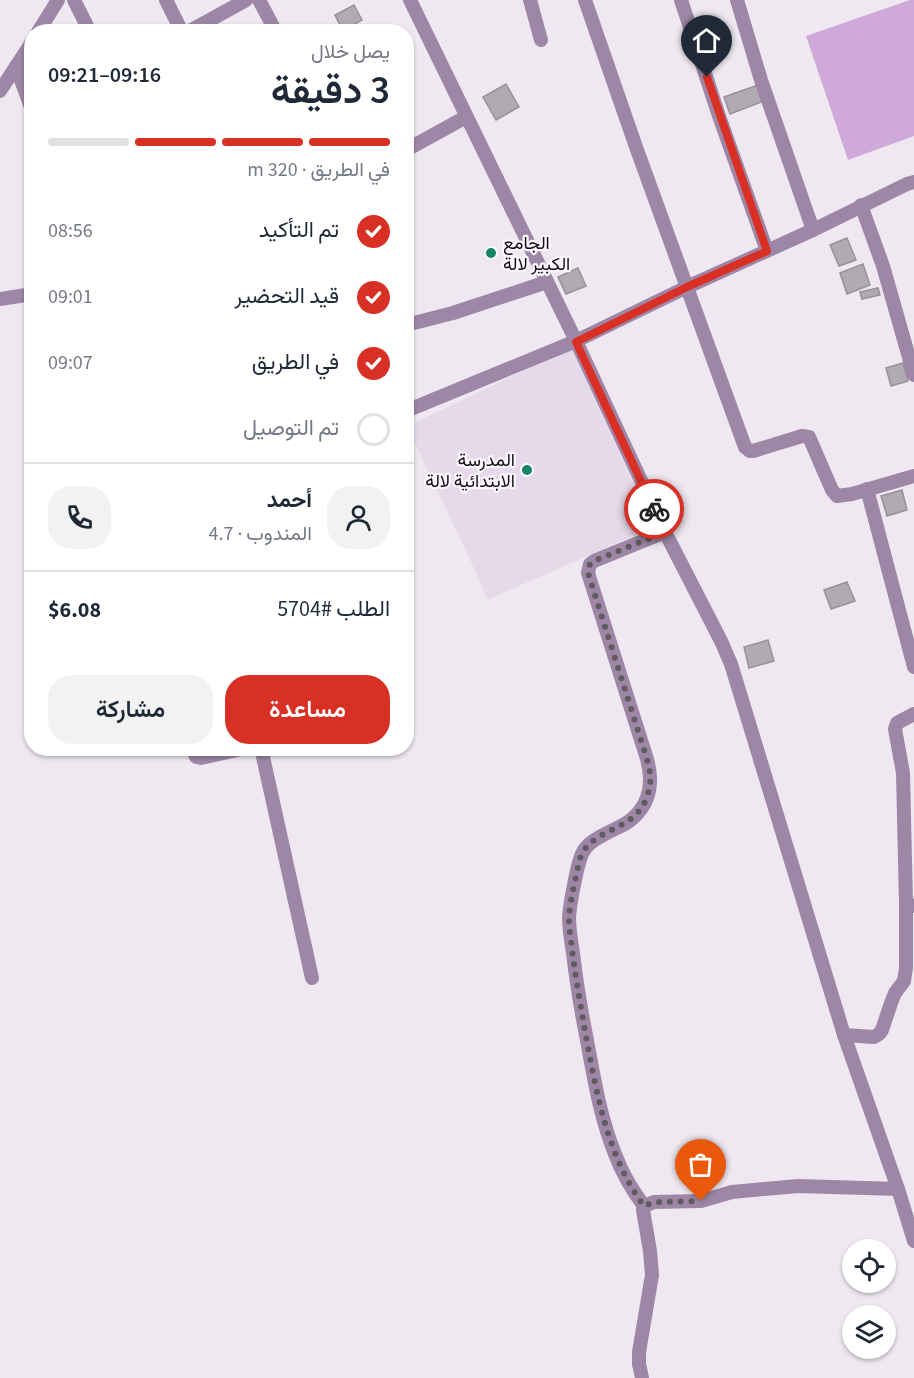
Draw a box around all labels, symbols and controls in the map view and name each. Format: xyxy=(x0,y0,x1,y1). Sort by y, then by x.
pin xyxy=(681,15,732,77)
icon: home xyxy=(690,24,723,57)
text: يصل خلال xyxy=(311,38,390,66)
text: 09:16–09:21 xyxy=(48,59,161,91)
text: 3 دقيقة xyxy=(271,63,390,119)
text: في الطريق · 320 m xyxy=(247,156,390,184)
text: تم التأكيد xyxy=(259,214,339,246)
icon: check xyxy=(357,215,390,248)
text: 08:56 xyxy=(48,217,93,245)
place label: الجامع الكبير لالة xyxy=(503,231,570,277)
marker: الجامع الكبير لالة xyxy=(484,246,498,260)
text: قيد التحضير xyxy=(234,280,339,312)
icon: check xyxy=(357,281,390,314)
text: 09:01 xyxy=(48,283,93,311)
text: في الطريق xyxy=(252,346,339,378)
icon: check xyxy=(357,347,390,380)
text: 09:07 xyxy=(48,349,93,377)
text: تم التوصيل xyxy=(243,412,339,444)
place label: المدرسة الابتدائية لالة xyxy=(425,448,515,494)
marker: المدرسة الابتدائية لالة xyxy=(520,463,534,477)
courier xyxy=(624,479,684,539)
text: أحمد xyxy=(267,484,312,516)
button: phone xyxy=(48,486,111,549)
button: person xyxy=(327,486,390,549)
icon: bike xyxy=(638,493,671,526)
text: المندوب · 4.7 xyxy=(209,520,312,548)
text: الطلب #5704 xyxy=(277,593,390,625)
text: $6.08 xyxy=(48,594,101,626)
button: مشاركة xyxy=(48,675,213,744)
button: مساعدة xyxy=(225,675,390,744)
pin xyxy=(675,1139,726,1201)
icon: bag xyxy=(684,1148,717,1181)
map controls xyxy=(842,1239,896,1359)
button: locate xyxy=(842,1239,896,1293)
button: layers xyxy=(842,1305,896,1359)

